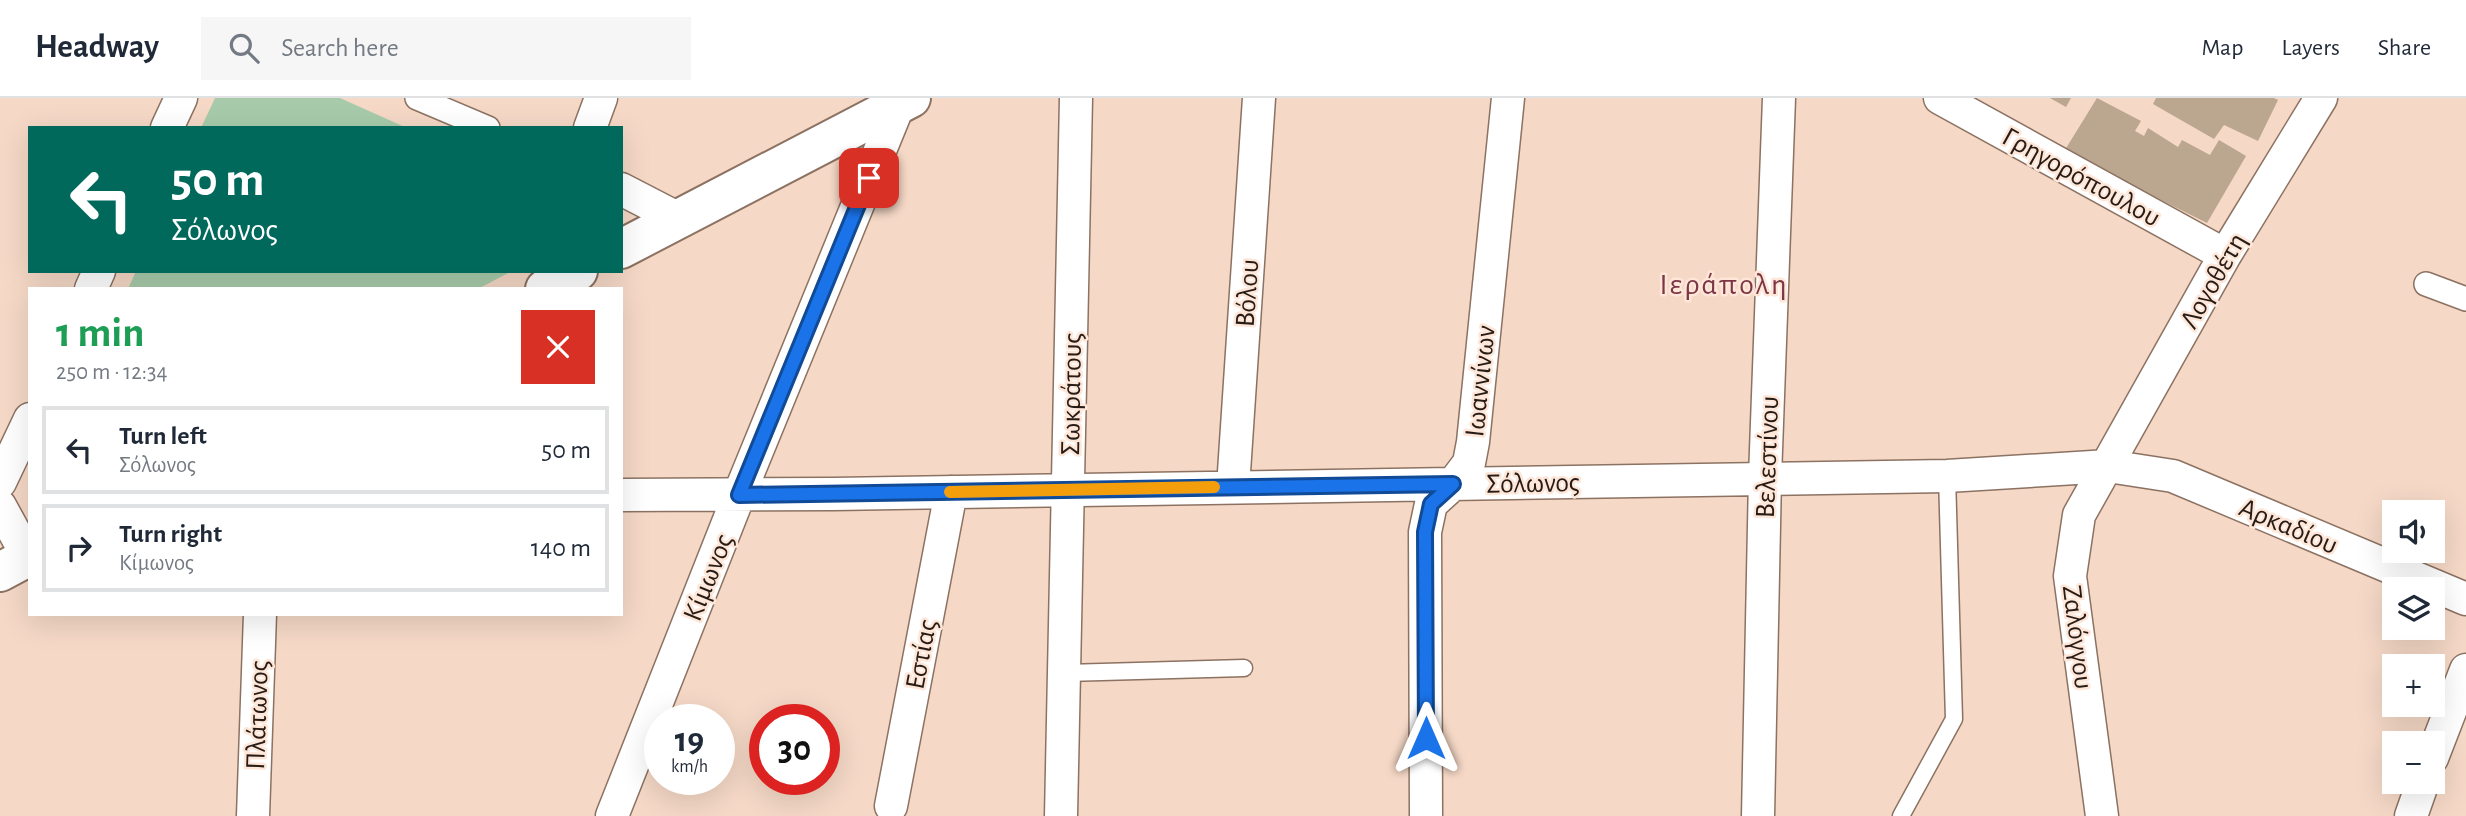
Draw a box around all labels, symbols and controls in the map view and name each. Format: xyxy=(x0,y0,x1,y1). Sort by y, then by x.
search box xyxy=(201,17,691,80)
icon: search xyxy=(225,29,263,67)
text: Headway xyxy=(35,31,159,64)
text: Search here xyxy=(281,35,399,61)
text: Map xyxy=(2201,36,2243,60)
text: Layers xyxy=(2281,36,2340,60)
text: Share xyxy=(2378,36,2431,60)
street label: Γρηγορόπουλου xyxy=(1997,123,2165,233)
pin xyxy=(839,148,899,208)
icon: left xyxy=(56,154,147,245)
text: 50 m xyxy=(171,156,265,205)
icon: arrive xyxy=(850,159,888,197)
text: Σόλωνος xyxy=(171,214,278,246)
street label: Λογοθέτη xyxy=(2175,229,2252,333)
street label: Βόλου xyxy=(1232,258,1264,328)
district label: Ιεράπολη xyxy=(1659,270,1789,300)
button: close xyxy=(521,310,595,384)
text: 1 min xyxy=(56,312,145,354)
street label: Ιωαννίνων xyxy=(1461,324,1501,438)
street label: Σωκράτους xyxy=(1057,332,1087,456)
text: 250 m · 12:34 xyxy=(56,361,167,384)
street label: Βελεστίνου xyxy=(1752,395,1784,519)
text: Turn left xyxy=(119,423,207,449)
icon: left xyxy=(60,431,98,469)
text: 50 m xyxy=(541,437,591,463)
text: Σόλωνος xyxy=(119,454,196,477)
street label: Σόλωνος xyxy=(1486,469,1580,499)
street label: Αρκαδίου xyxy=(2235,494,2342,560)
map controls xyxy=(2382,500,2445,794)
button: sound xyxy=(2382,500,2445,563)
text: Turn right xyxy=(119,521,222,547)
icon: right xyxy=(60,529,98,567)
street label: Κίμωνος xyxy=(679,530,739,625)
text: 140 m xyxy=(531,535,591,561)
text: Κίμωνος xyxy=(119,552,194,575)
button: layers xyxy=(2382,577,2445,640)
street label: Ζαλόγγου xyxy=(2057,584,2097,691)
street label: Εστίας xyxy=(901,617,942,692)
button: + xyxy=(2382,654,2445,717)
street label: Πλάτωνος xyxy=(242,660,274,770)
position arrow xyxy=(1389,701,1463,775)
speed limit sign: 30 xyxy=(749,704,840,795)
text: 19 xyxy=(675,723,704,758)
button: − xyxy=(2382,731,2445,794)
text: km/h xyxy=(671,758,708,776)

